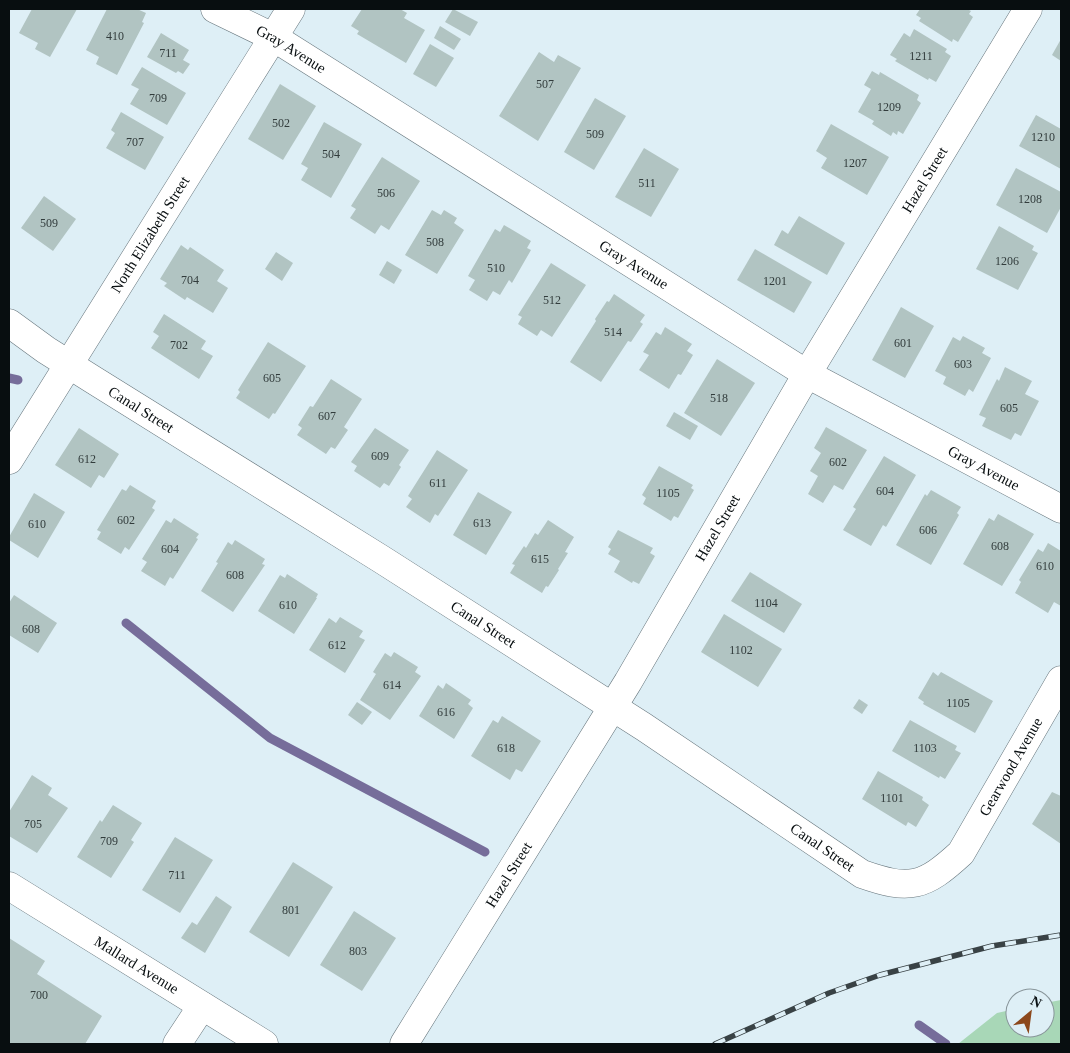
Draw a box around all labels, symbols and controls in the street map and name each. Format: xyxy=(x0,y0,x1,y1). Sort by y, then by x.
street label: Gray Avenue xyxy=(254,22,329,76)
house number: 410 xyxy=(106,29,124,43)
house number: 711 xyxy=(159,46,177,60)
house number: 1211 xyxy=(909,49,933,63)
house number: 507 xyxy=(536,77,554,91)
house number: 709 xyxy=(149,91,167,105)
house number: 1209 xyxy=(877,100,901,114)
house number: 502 xyxy=(272,116,290,130)
house number: 509 xyxy=(586,127,604,141)
house number: 1210 xyxy=(1031,130,1055,144)
house number: 707 xyxy=(126,135,144,149)
street label: Hazel Street xyxy=(899,143,951,215)
house number: 504 xyxy=(322,147,340,161)
house number: 1207 xyxy=(843,156,867,170)
street label: North Elizabeth Street xyxy=(108,173,193,296)
house number: 511 xyxy=(638,176,656,190)
house number: 506 xyxy=(377,186,395,200)
house number: 1208 xyxy=(1018,192,1042,206)
house number: 509 xyxy=(40,216,58,230)
house number: 508 xyxy=(426,235,444,249)
street label: Gray Avenue xyxy=(596,237,672,293)
house number: 1206 xyxy=(995,254,1019,268)
house number: 510 xyxy=(487,261,505,275)
house number: 704 xyxy=(181,273,199,287)
house number: 1201 xyxy=(763,274,787,288)
house number: 512 xyxy=(543,293,561,307)
house number: 514 xyxy=(604,325,622,339)
house number: 601 xyxy=(894,336,912,350)
house number: 702 xyxy=(170,338,188,352)
house number: 603 xyxy=(954,357,972,371)
house number: 605 xyxy=(263,371,281,385)
street label: Canal Street xyxy=(106,383,177,436)
house number: 518 xyxy=(710,391,728,405)
house number: 605 xyxy=(1000,401,1018,415)
house number: 607 xyxy=(318,409,336,423)
street label: Gray Avenue xyxy=(945,442,1022,494)
house number: 609 xyxy=(371,449,389,463)
house number: 612 xyxy=(78,452,96,466)
house number: 602 xyxy=(829,455,847,469)
house number: 611 xyxy=(429,476,447,490)
house number: 604 xyxy=(876,484,894,498)
house number: 1105 xyxy=(656,486,680,500)
street label: Hazel Street xyxy=(692,491,743,564)
house number: 602 xyxy=(117,513,135,527)
house number: 613 xyxy=(473,516,491,530)
house number: 610 xyxy=(28,517,46,531)
house number: 606 xyxy=(919,523,937,537)
house number: 608 xyxy=(991,539,1009,553)
house number: 604 xyxy=(161,542,179,556)
house number: 615 xyxy=(531,552,549,566)
house number: 610 xyxy=(1036,559,1054,573)
house number: 608 xyxy=(226,568,244,582)
house number: 1104 xyxy=(754,596,778,610)
house number: 610 xyxy=(279,598,297,612)
street label: Canal Street xyxy=(448,598,519,651)
house number: 608 xyxy=(22,622,40,636)
house number: 612 xyxy=(328,638,346,652)
house number: 1102 xyxy=(729,643,753,657)
house number: 614 xyxy=(383,678,401,692)
house number: 1105 xyxy=(946,696,970,710)
house number: 616 xyxy=(437,705,455,719)
street label: Gearwood Avenue xyxy=(976,714,1046,819)
house number: 618 xyxy=(497,741,515,755)
house number: 1103 xyxy=(913,741,937,755)
house number: 1101 xyxy=(880,791,904,805)
house number: 705 xyxy=(24,817,42,831)
street label: Canal Street xyxy=(787,820,858,875)
house number: 709 xyxy=(100,834,118,848)
street label: Hazel Street xyxy=(482,838,535,910)
house number: 711 xyxy=(168,868,186,882)
house number: 801 xyxy=(282,903,300,917)
street label: Mallard Avenue xyxy=(91,933,182,997)
house number: 803 xyxy=(349,944,367,958)
house number: 700 xyxy=(30,988,48,1002)
north arrow xyxy=(1005,988,1055,1038)
text: N xyxy=(1028,993,1044,1011)

